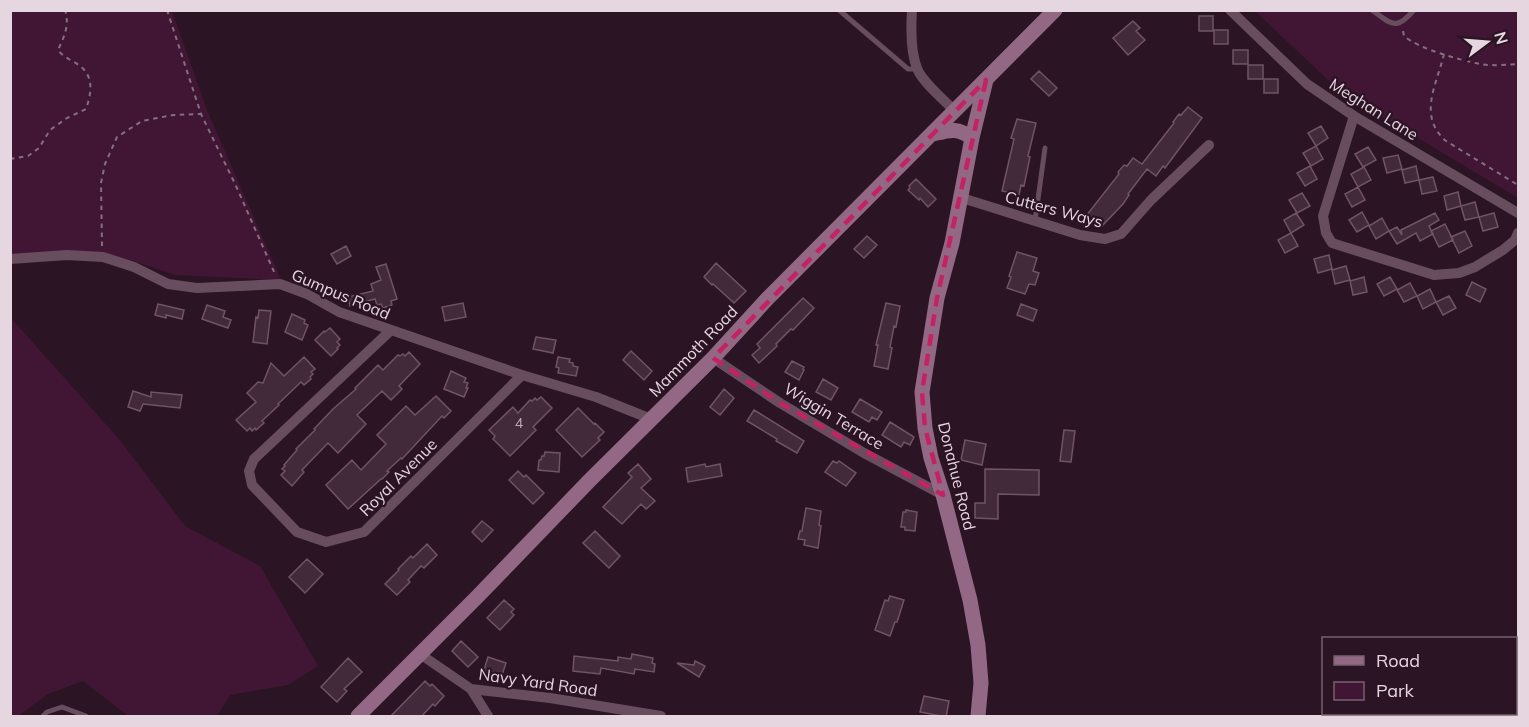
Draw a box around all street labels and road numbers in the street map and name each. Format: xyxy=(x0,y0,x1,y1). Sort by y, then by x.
street label: Meghan Lane xyxy=(1326,74,1422,144)
street label: Cutters Ways xyxy=(1003,186,1105,232)
street label: Gumpus Road xyxy=(289,264,393,324)
street label: Mammoth Road xyxy=(645,301,741,401)
street label: Wiggin Terrace xyxy=(780,378,888,454)
street label: Donahue Road xyxy=(934,420,980,532)
street label: Royal Avenue xyxy=(355,434,441,520)
street label: Navy Yard Road xyxy=(477,664,599,700)

